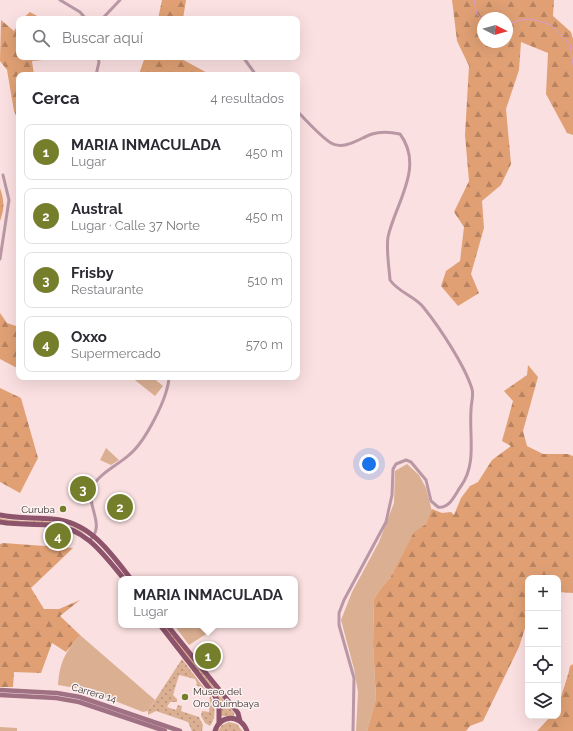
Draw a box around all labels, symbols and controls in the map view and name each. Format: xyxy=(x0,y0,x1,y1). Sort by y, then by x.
north arrow xyxy=(477,12,513,48)
search box xyxy=(16,16,300,60)
icon: search xyxy=(30,27,52,49)
text: Buscar aquí xyxy=(62,29,143,47)
text: Cerca xyxy=(32,88,80,108)
text: 4 resultados xyxy=(211,91,284,106)
text: MARIA INMACULADA xyxy=(71,136,221,154)
text: 1 xyxy=(43,145,49,160)
text: 450 m xyxy=(246,145,283,160)
text: Lugar xyxy=(71,154,106,169)
text: Austral xyxy=(71,200,122,218)
text: 2 xyxy=(42,209,50,224)
text: 450 m xyxy=(246,209,283,224)
text: Lugar · Calle 37 Norte xyxy=(71,218,200,233)
text: Frisby xyxy=(71,264,114,282)
text: 3 xyxy=(42,273,50,288)
text: 510 m xyxy=(247,273,283,288)
text: Restaurante xyxy=(71,282,143,297)
text: Oxxo xyxy=(71,328,107,346)
text: 4 xyxy=(42,337,50,352)
text: 570 m xyxy=(246,337,283,352)
text: Supermercado xyxy=(71,346,161,361)
your location xyxy=(359,454,379,474)
pin: 3 xyxy=(70,474,96,504)
pin: 2 xyxy=(107,492,133,522)
place label: Curuba xyxy=(21,504,55,515)
marker: Curuba xyxy=(58,504,68,514)
pin: 4 xyxy=(45,521,71,551)
map controls xyxy=(525,575,561,719)
button: + xyxy=(525,575,561,611)
popup xyxy=(118,576,298,628)
text: MARIA INMACULADA xyxy=(133,586,283,604)
text: Lugar xyxy=(133,604,168,619)
button: − xyxy=(525,611,561,647)
pin: 1 xyxy=(195,641,221,671)
button: locate xyxy=(525,647,561,683)
street label: Carrera 14 xyxy=(70,681,118,705)
button: layers xyxy=(525,683,561,719)
place label: Museo del Oro Quimbaya xyxy=(193,686,259,709)
marker: Museo del Oro Quimbaya xyxy=(180,692,190,702)

